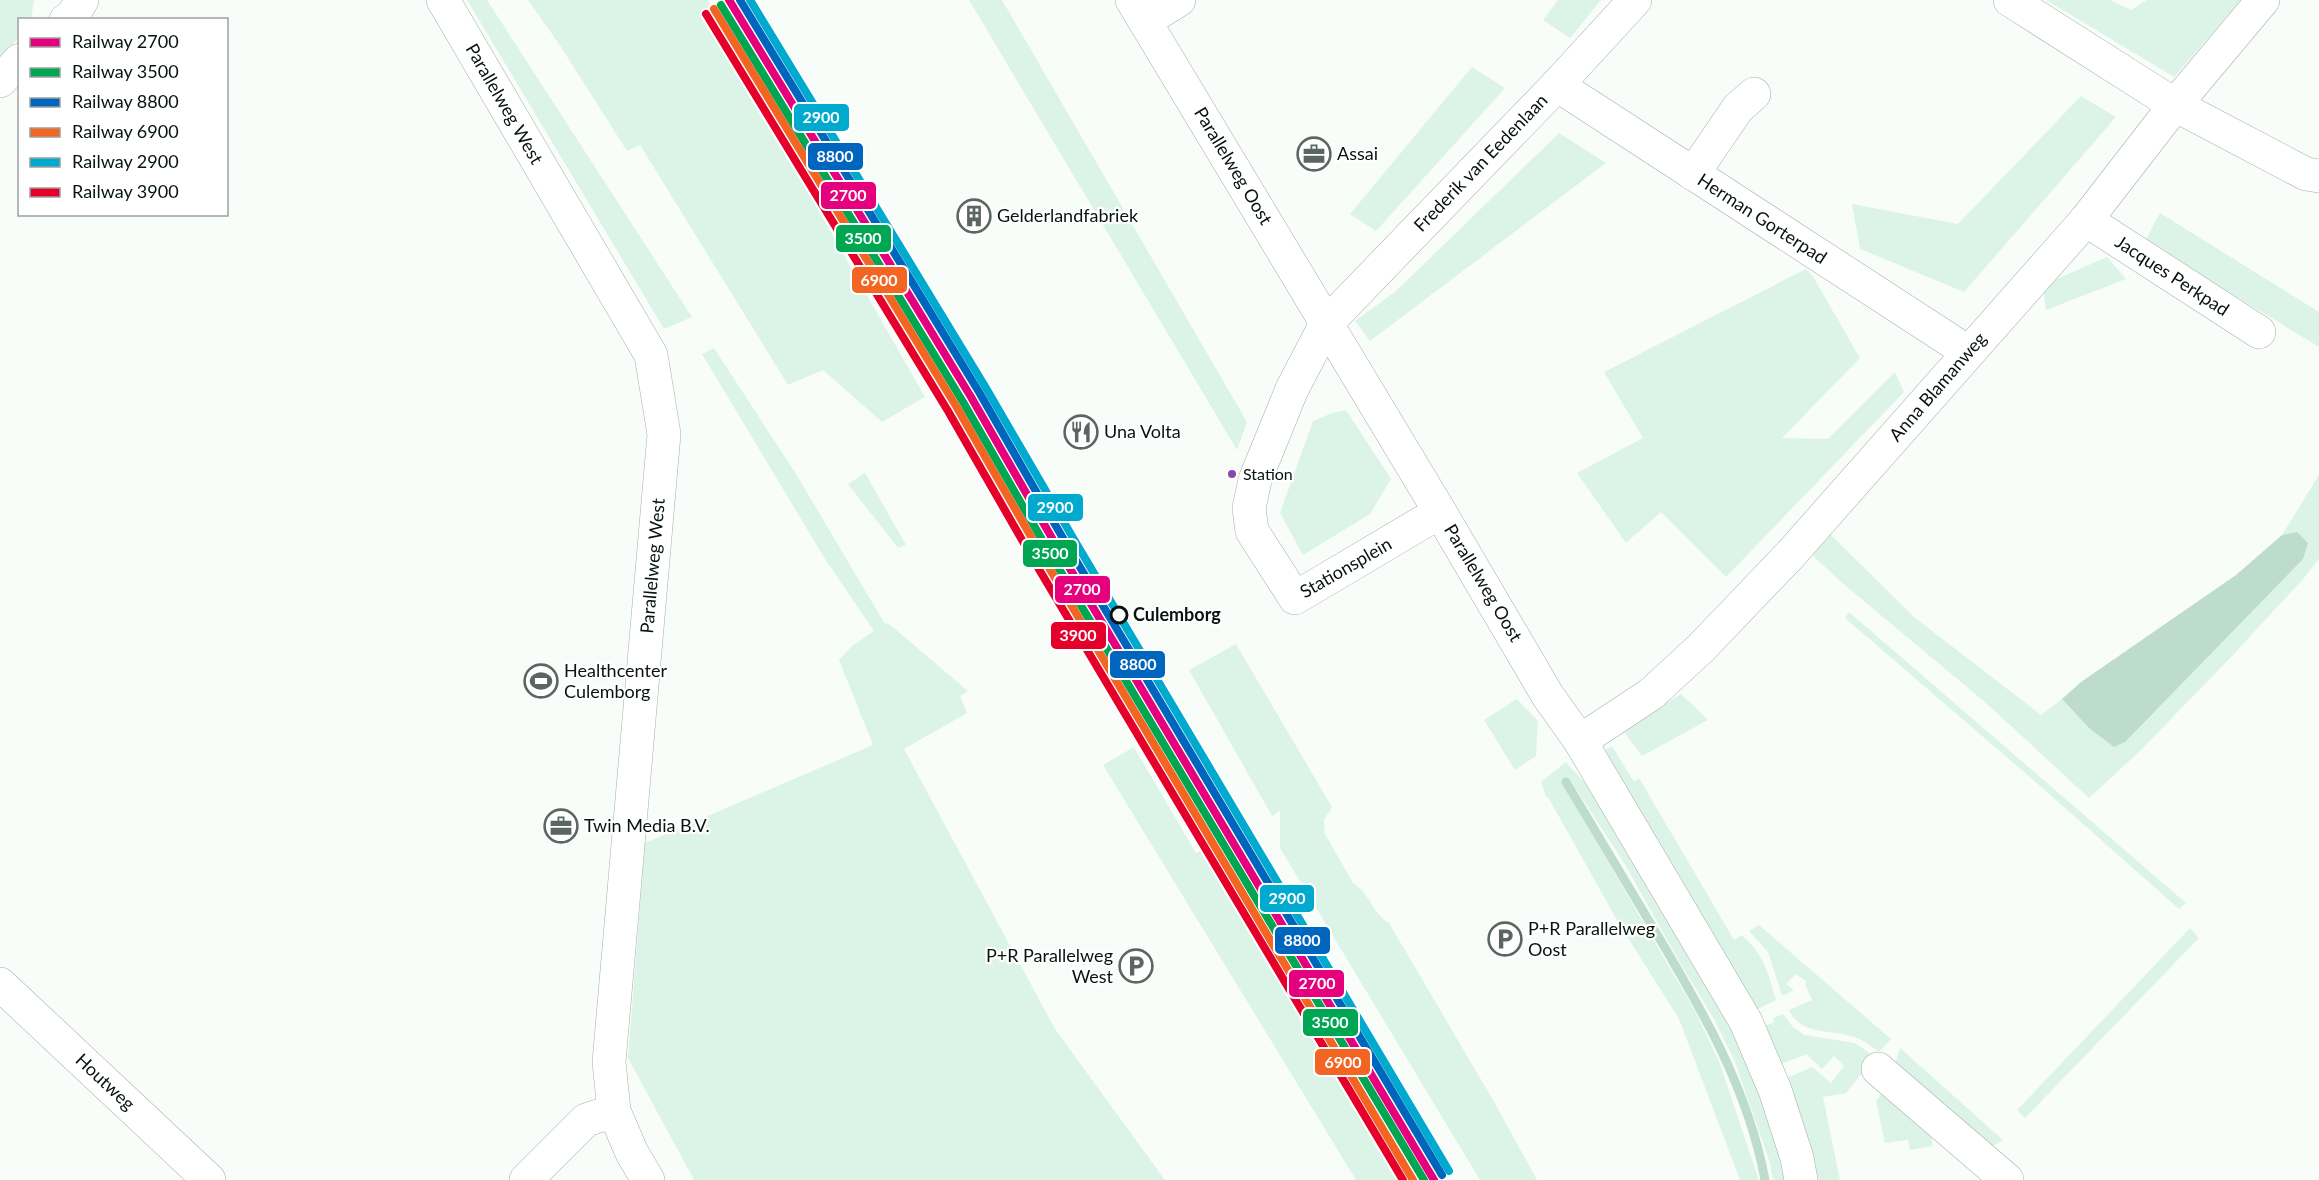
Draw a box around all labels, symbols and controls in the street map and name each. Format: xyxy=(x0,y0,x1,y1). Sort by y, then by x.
legend xyxy=(18,18,228,216)
text: Railway 2700 xyxy=(72,30,179,52)
street label: Parallelweg West xyxy=(461,39,549,168)
text: Railway 3500 xyxy=(72,60,179,82)
street label: Frederik van Eedenlaan xyxy=(1409,89,1552,236)
text: Railway 8800 xyxy=(72,90,179,112)
line badge: 2900 xyxy=(793,103,850,132)
street label: Parallelweg Oost xyxy=(1190,103,1278,229)
text: 2900 xyxy=(802,107,840,126)
text: Railway 6900 xyxy=(72,120,179,142)
office icon: Assai xyxy=(1296,136,1332,172)
line badge: 8800 xyxy=(807,142,864,171)
place label: Assai xyxy=(1337,142,1378,164)
text: 8800 xyxy=(816,146,854,165)
text: Railway 2900 xyxy=(72,150,179,172)
street label: Herman Gorterpad xyxy=(1694,168,1831,268)
text: Railway 3900 xyxy=(72,180,179,202)
line badge: 2700 xyxy=(820,181,877,210)
text: 2700 xyxy=(829,185,867,204)
building icon: Gelderlandfabriek xyxy=(956,198,992,234)
place label: Gelderlandfabriek xyxy=(997,204,1139,226)
line badge: 3500 xyxy=(835,224,892,253)
text: 3500 xyxy=(844,228,882,247)
street label: Jacques Perkpad xyxy=(2111,230,2234,320)
line badge: 6900 xyxy=(851,266,908,294)
text: 6900 xyxy=(860,270,898,289)
street label: Anna Blamanweg xyxy=(1884,327,1991,445)
restaurant icon: Una Volta xyxy=(1063,414,1099,450)
place label: Una Volta xyxy=(1104,420,1181,442)
place label: Station xyxy=(1243,464,1293,483)
marker: Station xyxy=(1226,468,1238,480)
line badge: 2900 xyxy=(1027,493,1084,522)
street label: Parallelweg West xyxy=(635,497,669,634)
text: 2900 xyxy=(1036,497,1074,516)
street label: Parallelweg Oost xyxy=(1440,520,1528,646)
street label: Stationsplein xyxy=(1296,532,1395,602)
line badge: 3500 xyxy=(1022,539,1078,568)
text: 3500 xyxy=(1031,543,1069,562)
line badge: 2700 xyxy=(1054,575,1111,604)
text: 2700 xyxy=(1063,579,1101,598)
place label: Culemborg xyxy=(1133,603,1221,625)
marker: Culemborg xyxy=(1110,606,1128,624)
line badge: 3900 xyxy=(1050,621,1107,650)
text: 3900 xyxy=(1059,625,1097,644)
line badge: 8800 xyxy=(1109,650,1166,679)
text: 8800 xyxy=(1119,654,1157,673)
place label: Healthcenter Culemborg xyxy=(564,659,667,702)
sports icon: Healthcenter Culemborg xyxy=(523,663,559,699)
office icon: Twin Media B.V. xyxy=(543,808,579,844)
place label: Twin Media B.V. xyxy=(584,814,710,836)
line badge: 2900 xyxy=(1259,884,1315,913)
text: 2900 xyxy=(1268,888,1306,907)
place label: P+R Parallelweg Oost xyxy=(1528,917,1655,960)
parking icon: P+R Parallelweg Oost xyxy=(1487,921,1523,957)
line badge: 8800 xyxy=(1274,926,1331,955)
text: 8800 xyxy=(1283,930,1321,949)
place label: P+R Parallelweg West xyxy=(986,944,1114,987)
parking icon: P+R Parallelweg West xyxy=(1118,948,1154,984)
line badge: 2700 xyxy=(1288,969,1345,998)
text: 2700 xyxy=(1298,973,1336,992)
line badge: 3500 xyxy=(1302,1008,1359,1037)
text: 3500 xyxy=(1311,1012,1349,1031)
street label: Houtweg xyxy=(71,1048,140,1114)
line badge: 6900 xyxy=(1314,1048,1371,1076)
text: 6900 xyxy=(1324,1052,1362,1071)

